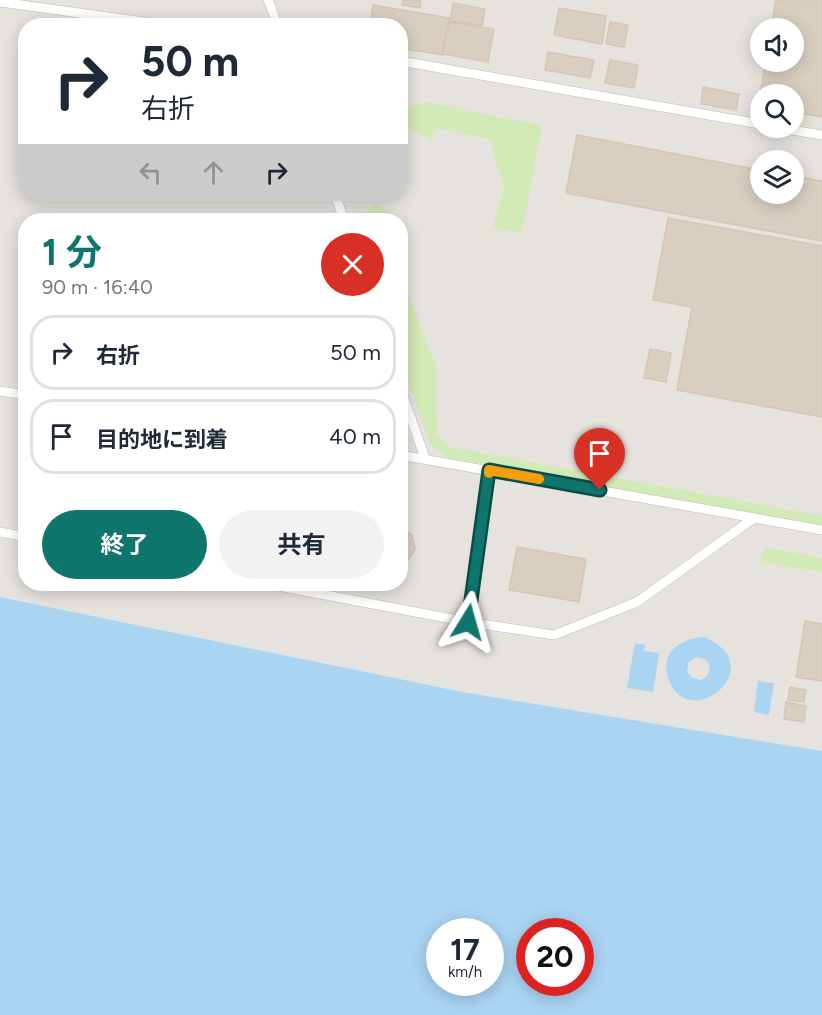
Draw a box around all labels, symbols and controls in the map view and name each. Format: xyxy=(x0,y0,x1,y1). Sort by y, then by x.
map controls xyxy=(750,18,804,204)
button: sound xyxy=(750,18,804,72)
text: 50 m xyxy=(141,36,239,87)
icon: right xyxy=(42,42,120,120)
button: search xyxy=(750,84,804,138)
text: 右折 xyxy=(141,92,195,125)
button: layers xyxy=(750,150,804,204)
icon: left xyxy=(134,156,167,189)
icon: ahead xyxy=(197,156,230,189)
icon: right xyxy=(260,156,293,189)
text: 1 分 xyxy=(42,231,102,274)
button: close xyxy=(321,233,384,296)
text: 90 m · 16:40 xyxy=(42,275,153,299)
icon: right xyxy=(45,336,78,369)
text: 50 m xyxy=(330,339,381,366)
text: 右折 xyxy=(96,342,140,369)
icon: arrive xyxy=(45,420,78,453)
text: 40 m xyxy=(329,423,381,450)
text: 目的地に到着 xyxy=(96,426,228,453)
pin xyxy=(574,428,625,490)
icon: arrive xyxy=(583,437,616,470)
button: 終了 xyxy=(42,510,207,579)
button: 共有 xyxy=(219,510,384,579)
position arrow xyxy=(436,590,500,654)
speed limit sign: 20 xyxy=(516,918,594,996)
text: 17 xyxy=(450,931,480,968)
text: km/h xyxy=(448,963,482,981)

